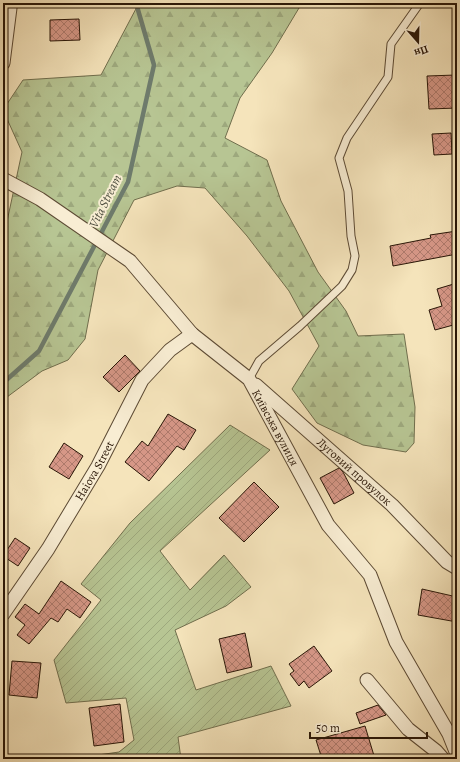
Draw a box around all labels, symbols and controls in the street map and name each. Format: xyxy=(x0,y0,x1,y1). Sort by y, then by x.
north arrow xyxy=(398,22,438,62)
text: Пн xyxy=(411,41,431,61)
water label: Vita Stream xyxy=(85,171,125,230)
street label: Київська вулиця xyxy=(248,386,303,469)
street label: Луговий провулок xyxy=(313,434,395,509)
street label: Haiova Street xyxy=(71,438,118,504)
scale bar xyxy=(310,714,427,740)
text: 50 m xyxy=(316,720,340,736)

